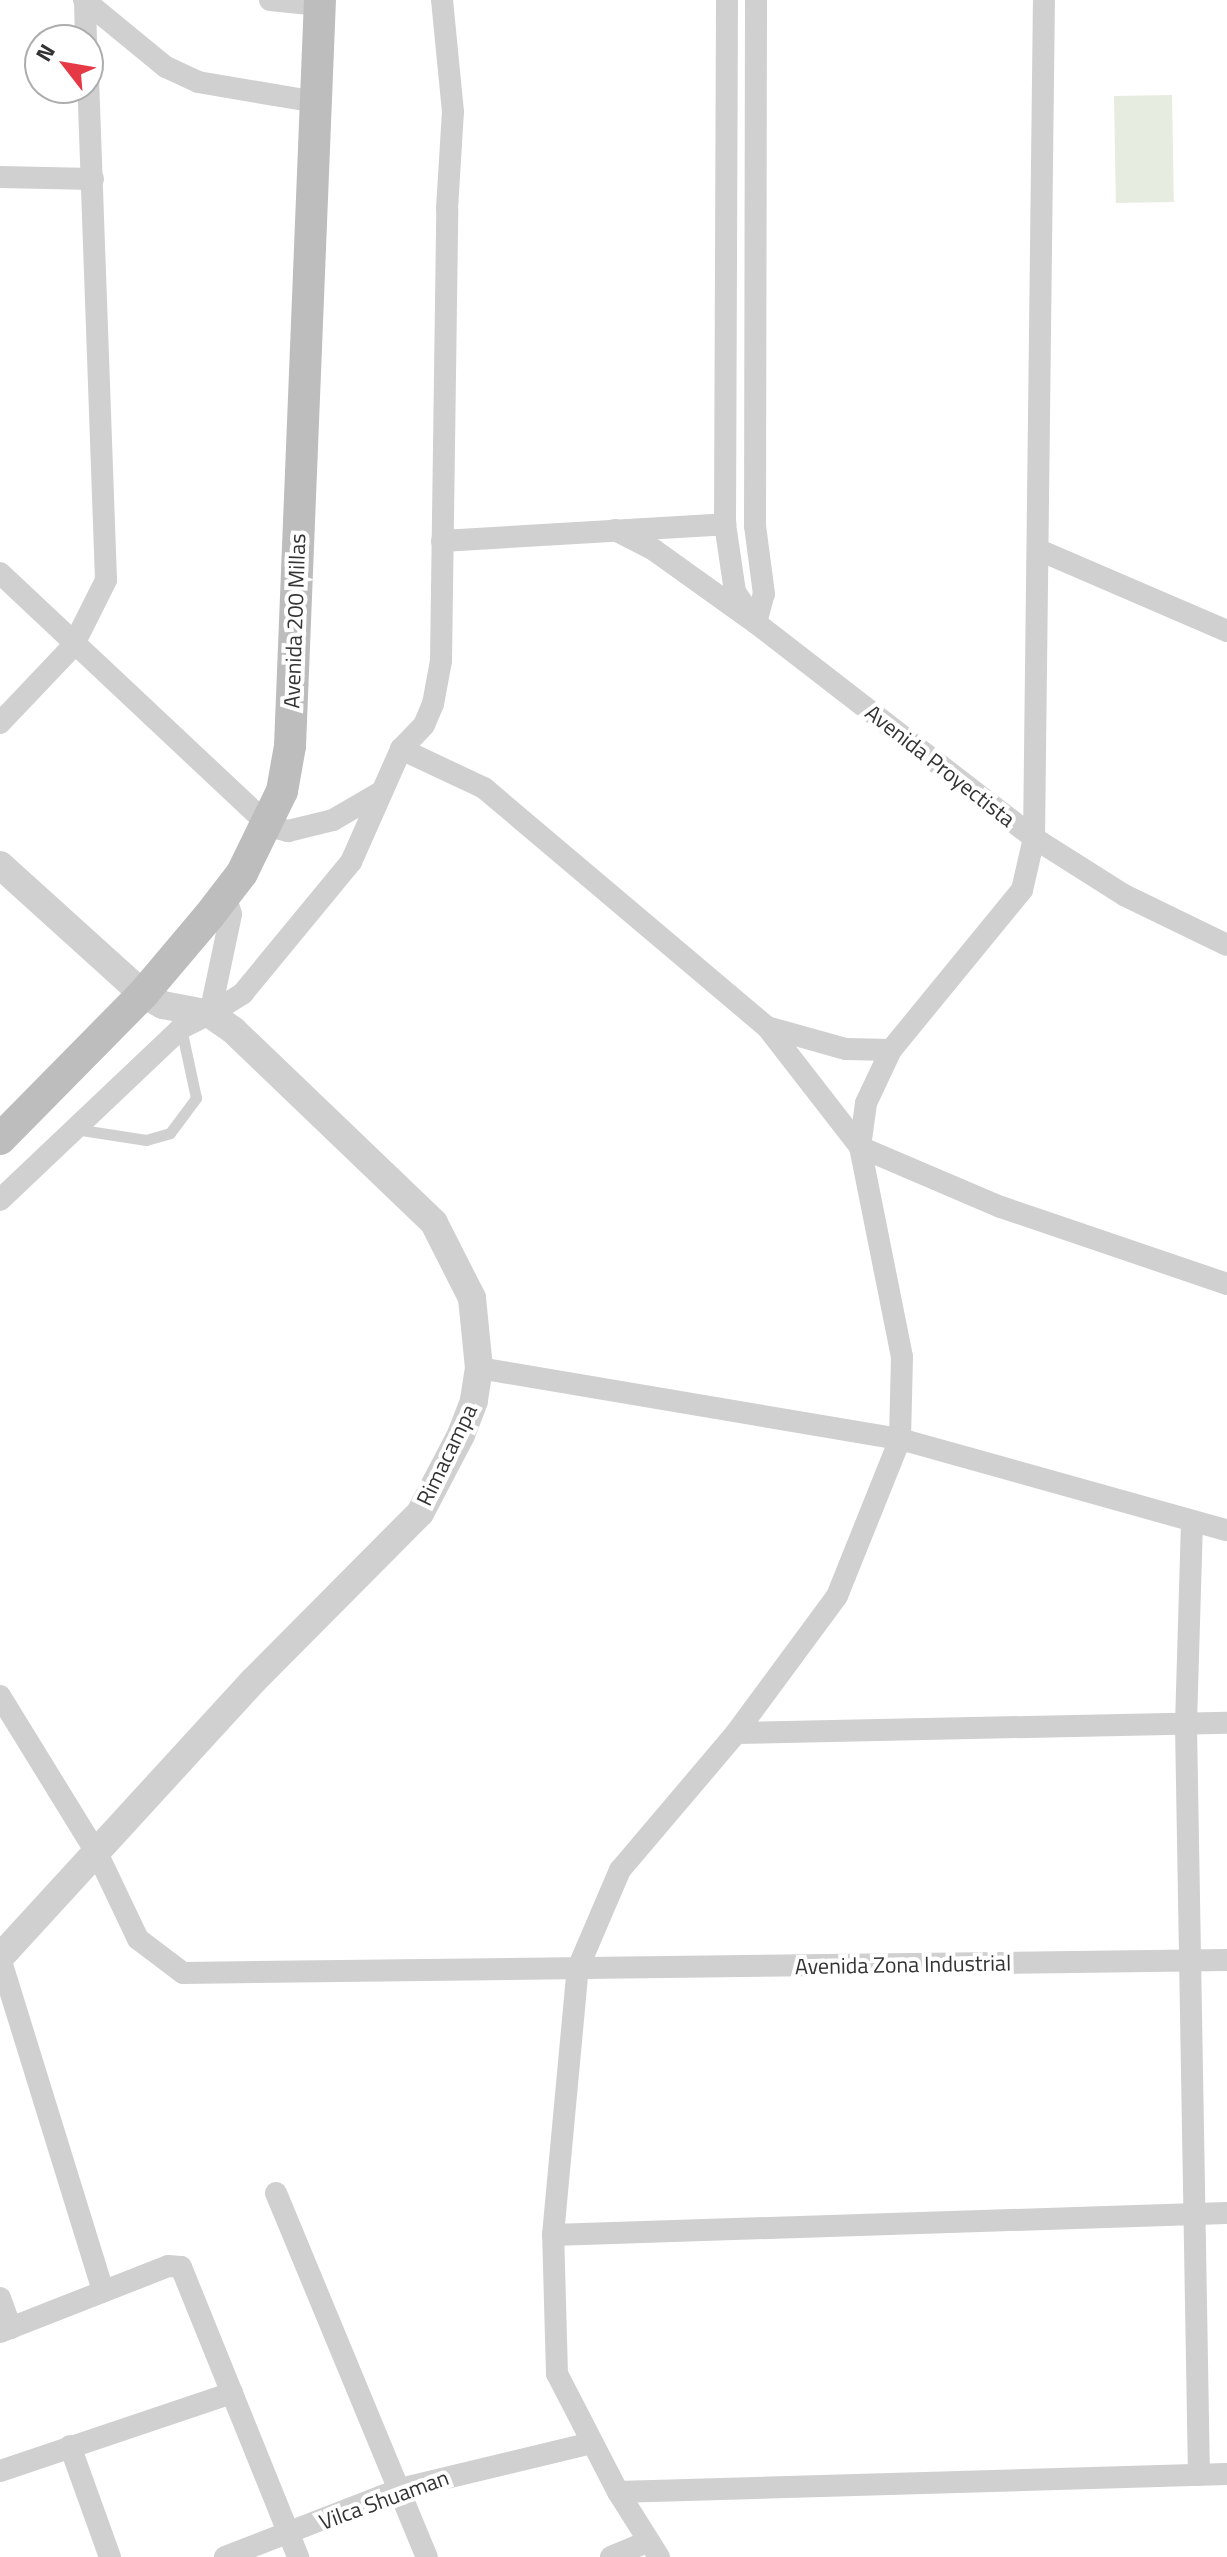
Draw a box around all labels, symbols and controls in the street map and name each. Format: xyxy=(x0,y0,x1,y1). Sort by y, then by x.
north arrow xyxy=(24,24,104,104)
text: N xyxy=(27,37,64,68)
street label: Avenida 200 Millas xyxy=(279,533,311,709)
street label: Avenida Proyectista xyxy=(860,699,1020,833)
street label: Rimacampa xyxy=(411,1400,483,1510)
street label: Avenida Zona Industrial xyxy=(795,1950,1011,1980)
street label: Vilca Shuaman xyxy=(316,2464,452,2536)

